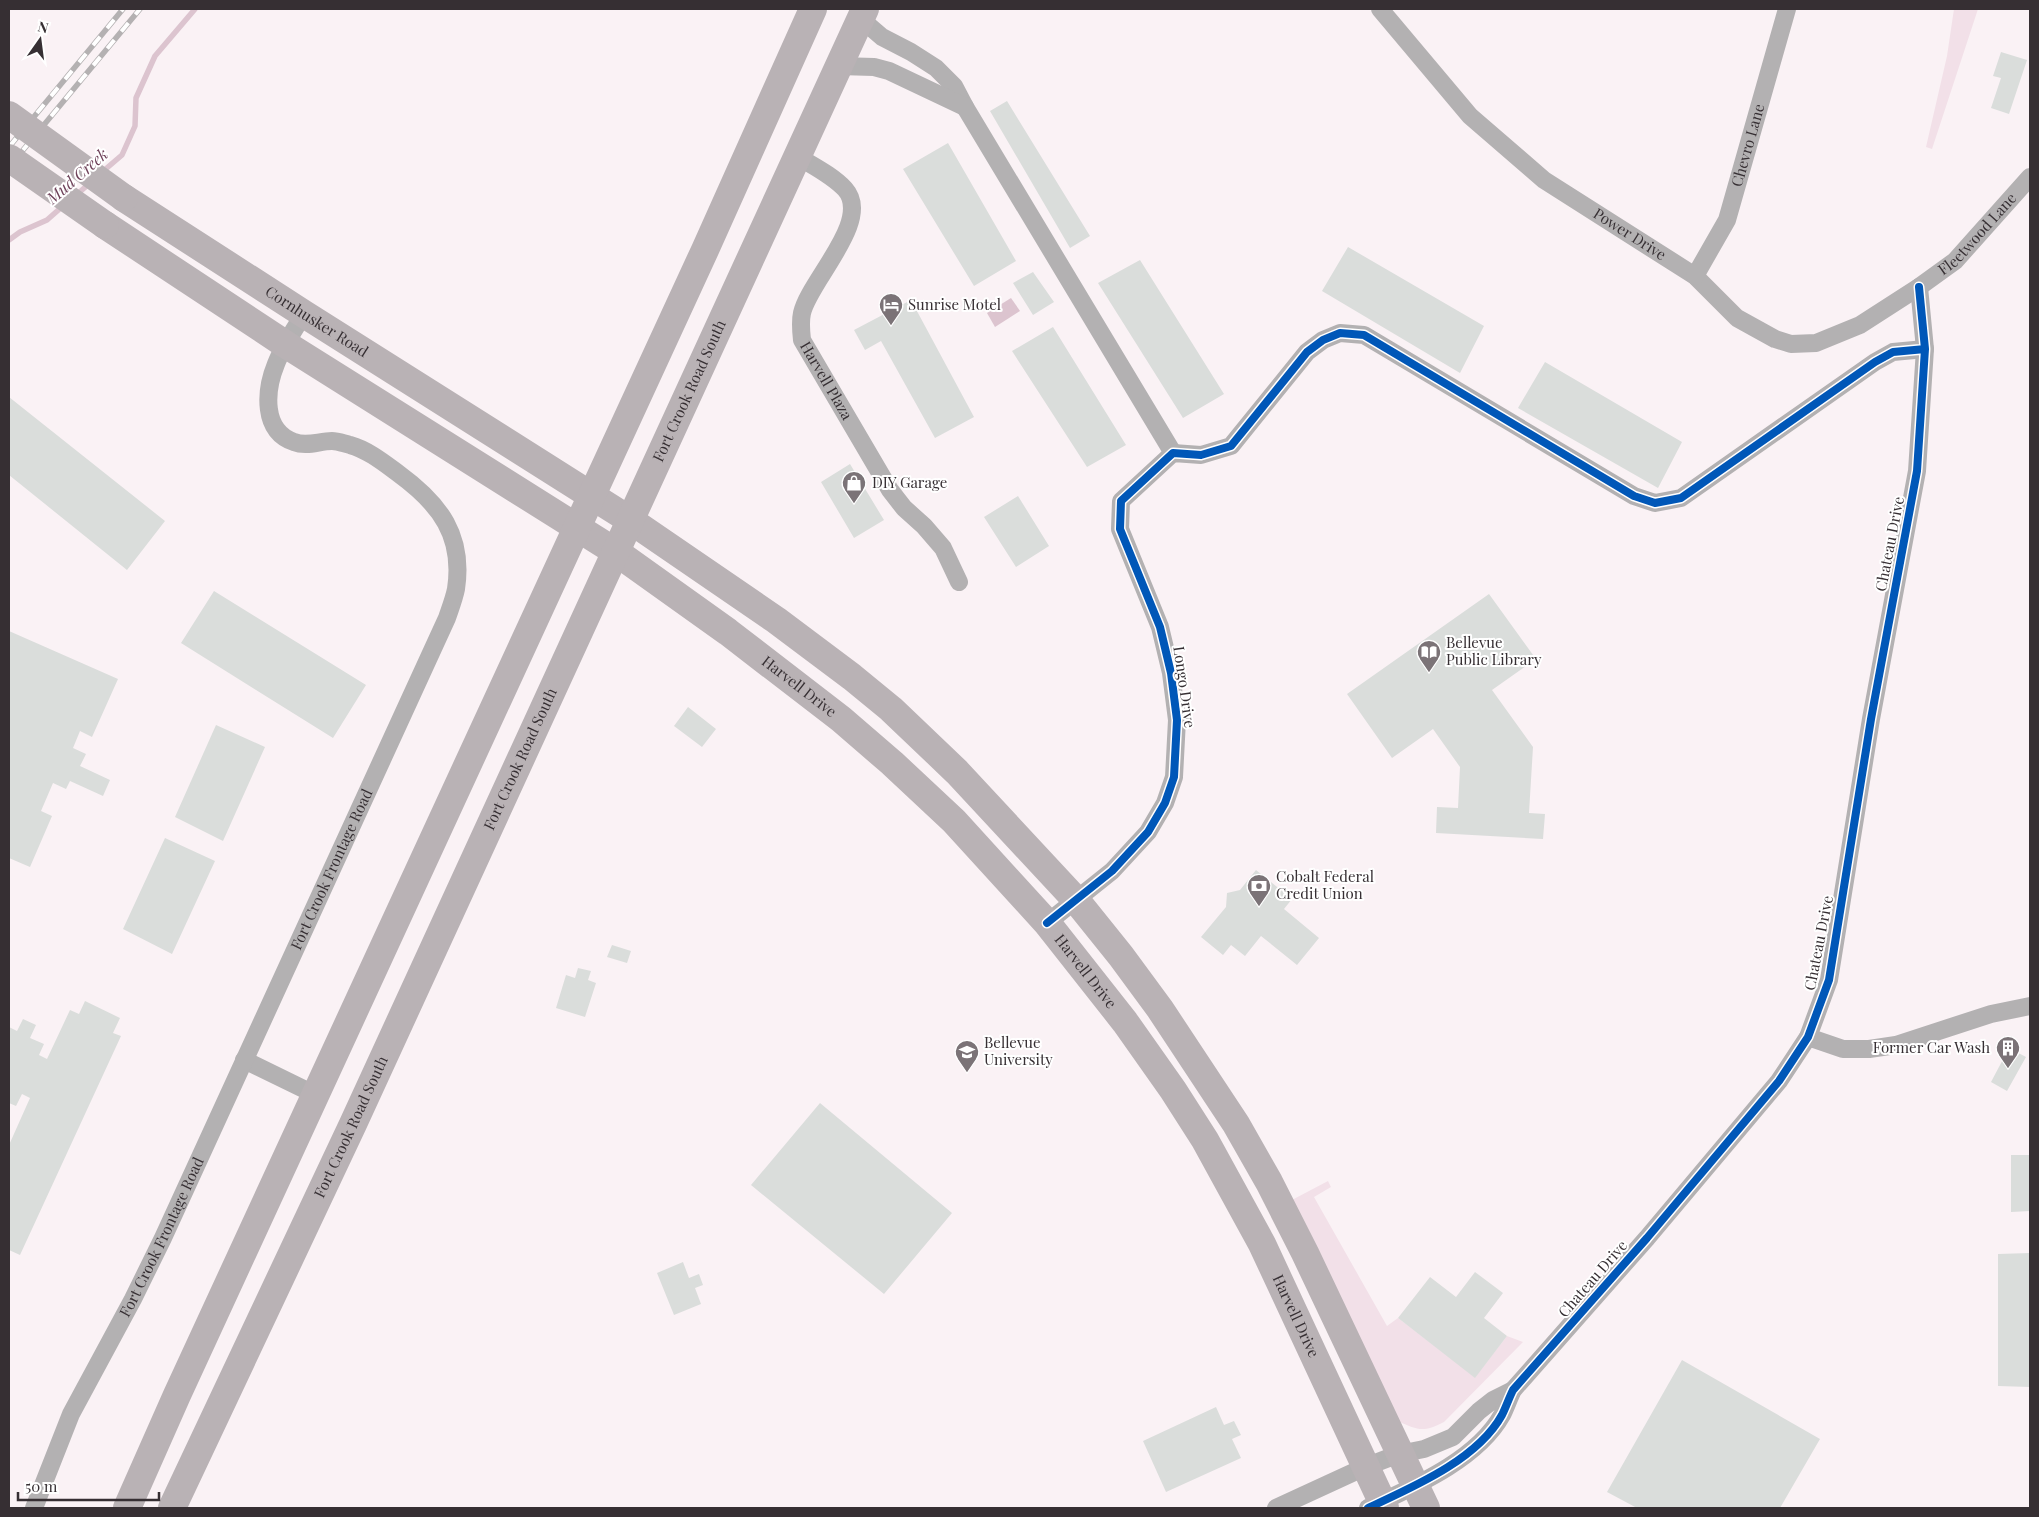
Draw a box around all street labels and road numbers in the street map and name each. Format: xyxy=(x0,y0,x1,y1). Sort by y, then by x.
street label: Chevro Lane xyxy=(1726,101,1769,189)
street label: Fleetwood Lane xyxy=(1934,188,2020,279)
street label: Power Drive xyxy=(1590,203,1670,264)
street label: Cornhusker Road xyxy=(262,281,373,361)
street label: Fort Crook Road South xyxy=(647,316,730,465)
street label: Harvell Plaza xyxy=(796,338,858,424)
street label: Chateau Drive xyxy=(1870,495,1908,593)
street label: Longo Drive xyxy=(1169,645,1201,729)
street label: Harvell Drive xyxy=(758,651,841,721)
street label: Fort Crook Road South xyxy=(478,684,561,833)
street label: Fort Crook Frontage Road xyxy=(285,785,377,953)
street label: Chateau Drive xyxy=(1799,894,1837,992)
street label: Harvell Drive xyxy=(1051,930,1122,1012)
street label: Fort Crook Road South xyxy=(309,1053,392,1201)
street label: Fort Crook Frontage Road xyxy=(114,1153,208,1320)
street label: Chateau Drive xyxy=(1553,1236,1631,1321)
street label: Harvell Drive xyxy=(1269,1271,1324,1360)

